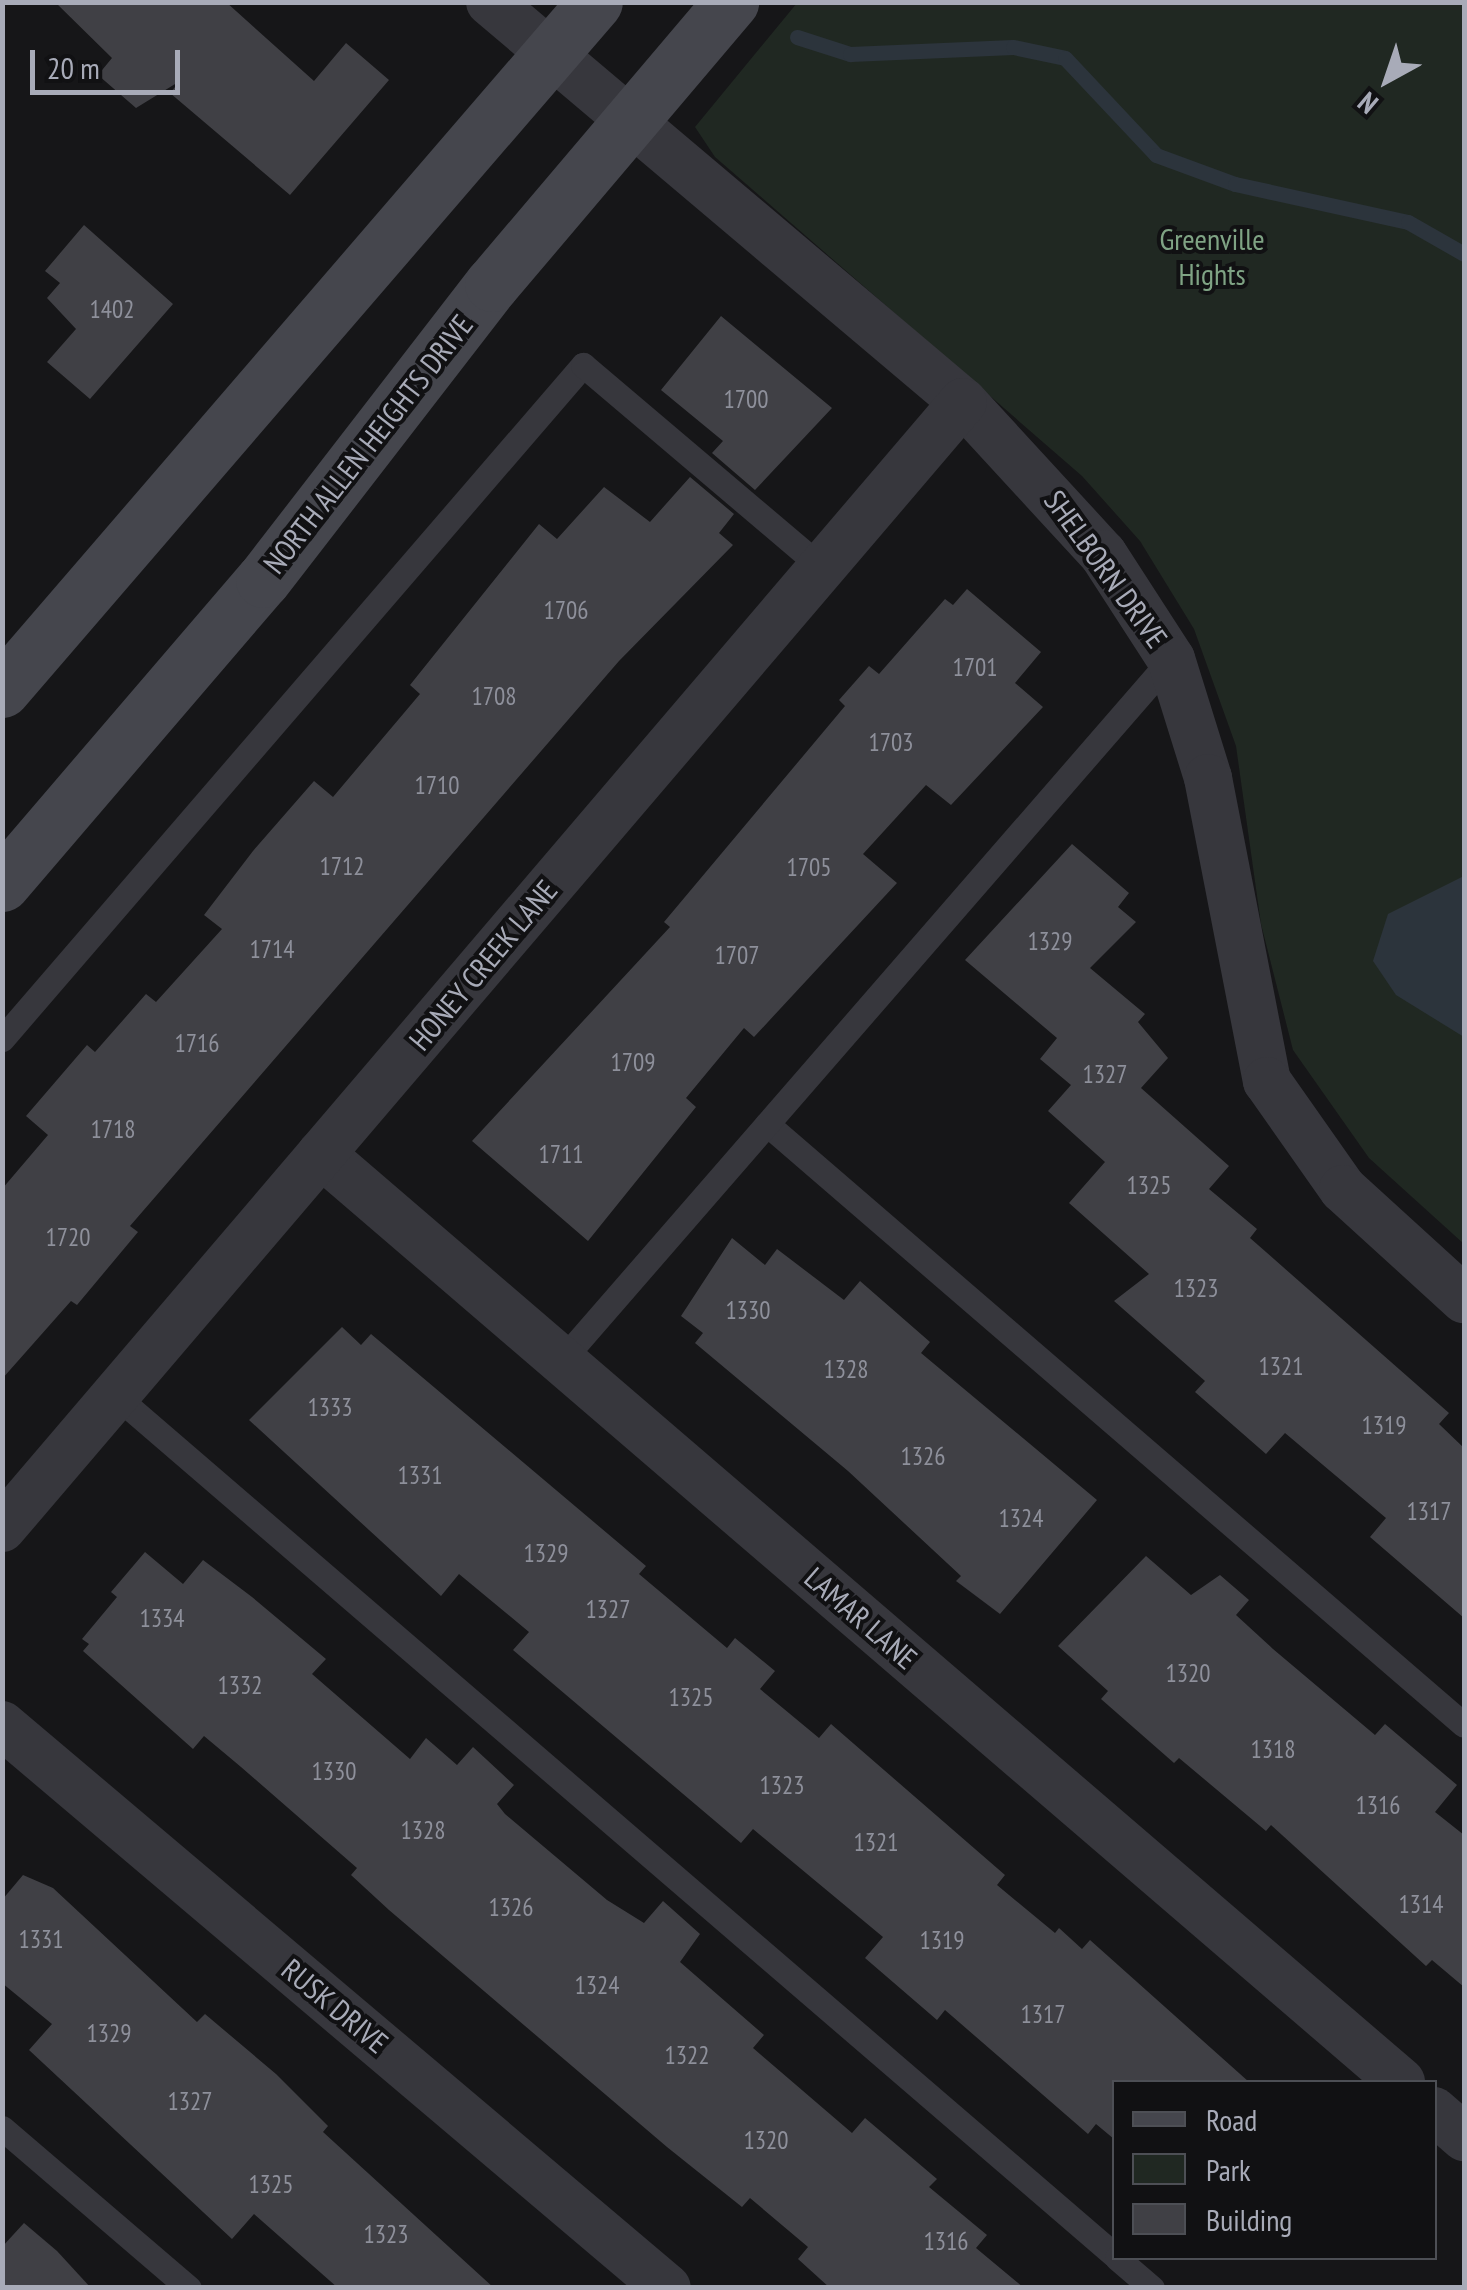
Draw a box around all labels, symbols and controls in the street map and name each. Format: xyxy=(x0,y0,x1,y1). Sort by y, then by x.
scale bar xyxy=(35,30,185,92)
north arrow xyxy=(1337,30,1437,130)
text: 20 m xyxy=(47,48,100,87)
text: N xyxy=(1350,84,1385,122)
park label: Greenville Hights xyxy=(1159,221,1265,292)
house number: 1402 xyxy=(90,294,134,324)
street label: NORTH ALLEN HEIGHTS DRIVE xyxy=(256,307,480,581)
house number: 1700 xyxy=(724,384,768,414)
street label: SHELBORN DRIVE xyxy=(1037,483,1175,655)
house number: 1706 xyxy=(544,595,588,625)
house number: 1701 xyxy=(953,652,997,682)
house number: 1708 xyxy=(472,681,516,711)
house number: 1703 xyxy=(869,727,913,757)
house number: 1710 xyxy=(415,770,459,800)
house number: 1712 xyxy=(320,851,364,881)
house number: 1705 xyxy=(787,852,831,882)
street label: HONEY CREEK LANE xyxy=(401,872,565,1058)
house number: 1329 xyxy=(1028,926,1072,956)
house number: 1714 xyxy=(250,934,294,964)
house number: 1707 xyxy=(715,940,759,970)
house number: 1716 xyxy=(175,1028,219,1058)
house number: 1709 xyxy=(611,1047,655,1077)
house number: 1327 xyxy=(1083,1059,1127,1089)
house number: 1718 xyxy=(91,1114,135,1144)
house number: 1711 xyxy=(539,1139,583,1169)
house number: 1325 xyxy=(1127,1170,1171,1200)
house number: 1720 xyxy=(46,1222,90,1252)
house number: 1323 xyxy=(1174,1273,1218,1303)
house number: 1330 xyxy=(726,1295,770,1325)
house number: 1321 xyxy=(1259,1351,1303,1381)
house number: 1328 xyxy=(824,1354,868,1384)
house number: 1333 xyxy=(308,1392,352,1422)
house number: 1319 xyxy=(1362,1410,1406,1440)
house number: 1326 xyxy=(901,1441,945,1471)
house number: 1331 xyxy=(398,1460,442,1490)
house number: 1317 xyxy=(1407,1496,1451,1526)
house number: 1324 xyxy=(999,1503,1043,1533)
house number: 1329 xyxy=(524,1538,568,1568)
street label: LAMAR LANE xyxy=(798,1560,924,1676)
house number: 1327 xyxy=(586,1594,630,1624)
house number: 1334 xyxy=(140,1603,184,1633)
house number: 1320 xyxy=(1166,1658,1210,1688)
house number: 1332 xyxy=(218,1670,262,1700)
house number: 1325 xyxy=(669,1682,713,1712)
house number: 1318 xyxy=(1251,1734,1295,1764)
house number: 1330 xyxy=(312,1756,356,1786)
house number: 1323 xyxy=(760,1770,804,1800)
house number: 1316 xyxy=(1356,1790,1400,1820)
house number: 1328 xyxy=(401,1815,445,1845)
house number: 1321 xyxy=(854,1827,898,1857)
house number: 1314 xyxy=(1399,1889,1443,1919)
house number: 1326 xyxy=(489,1892,533,1922)
house number: 1331 xyxy=(19,1924,63,1954)
house number: 1319 xyxy=(920,1925,964,1955)
street label: RUSK DRIVE xyxy=(274,1951,396,2061)
house number: 1324 xyxy=(575,1970,619,2000)
house number: 1317 xyxy=(1021,1999,1065,2029)
house number: 1329 xyxy=(87,2018,131,2048)
house number: 1322 xyxy=(665,2040,709,2070)
legend xyxy=(1112,2080,1437,2260)
house number: 1327 xyxy=(168,2086,212,2116)
text: Road xyxy=(1206,2100,1257,2139)
house number: 1320 xyxy=(744,2125,788,2155)
text: Park xyxy=(1206,2150,1251,2189)
house number: 1325 xyxy=(249,2169,293,2199)
text: Building xyxy=(1206,2200,1292,2239)
house number: 1323 xyxy=(364,2219,408,2249)
house number: 1316 xyxy=(924,2226,968,2256)

